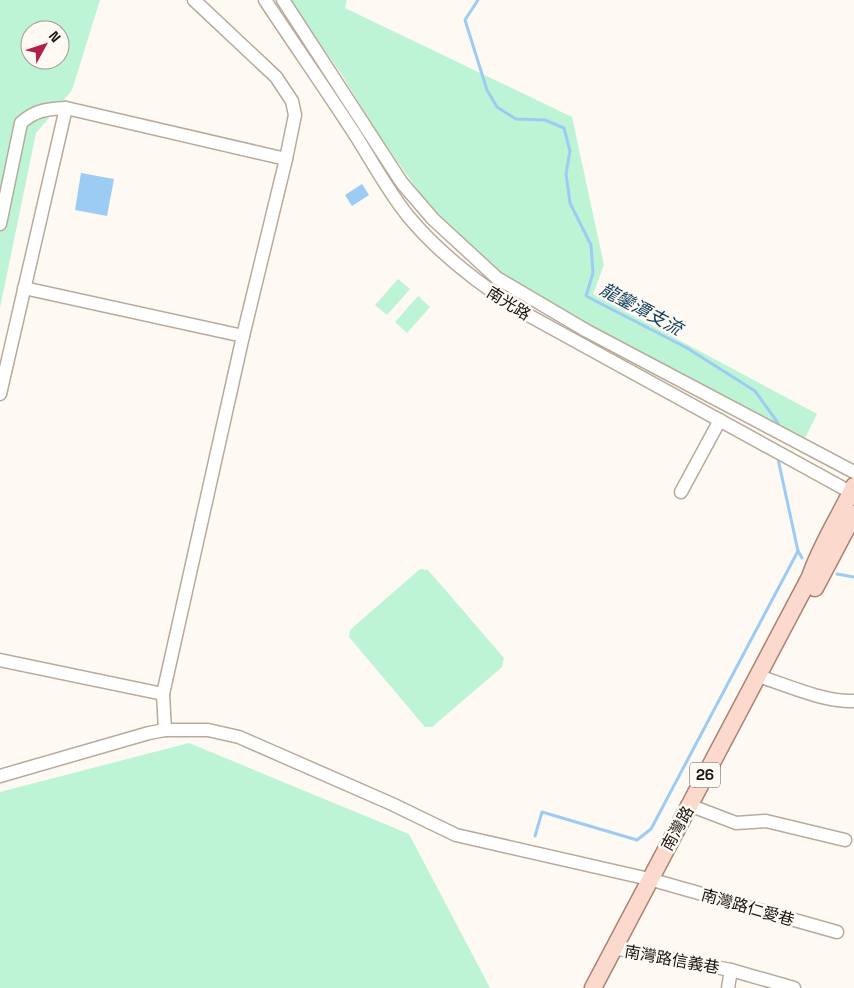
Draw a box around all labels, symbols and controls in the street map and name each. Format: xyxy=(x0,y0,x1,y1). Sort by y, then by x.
north arrow xyxy=(20,20,70,70)
text: N xyxy=(45,27,65,46)
water label: 龍鑾潭支流 xyxy=(596,277,689,341)
street label: 南光路 xyxy=(483,282,535,325)
road number: 26 xyxy=(690,762,720,788)
street label: 南灣路 xyxy=(657,802,698,854)
street label: 南灣路仁愛巷 xyxy=(699,884,797,931)
street label: 南灣路信義巷 xyxy=(623,941,721,978)

